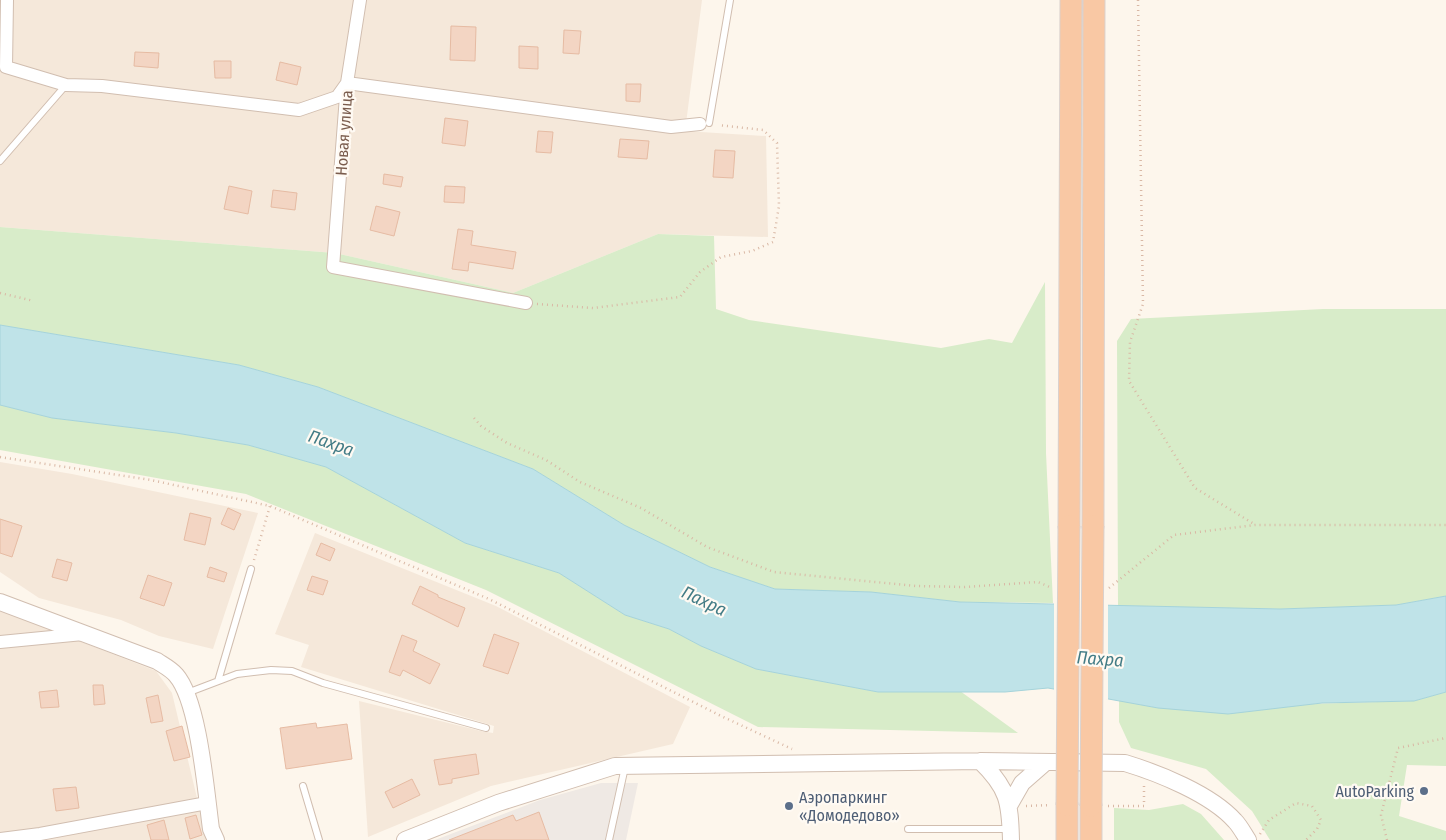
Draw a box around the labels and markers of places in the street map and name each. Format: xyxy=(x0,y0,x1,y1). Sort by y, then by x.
place label: AutoParking xyxy=(1335,782,1414,801)
marker: AutoParking xyxy=(1418,785,1430,797)
place label: Аэропаркинг «Домодедово» xyxy=(799,788,900,825)
marker: Аэропаркинг «Домодедово» xyxy=(783,800,795,812)

